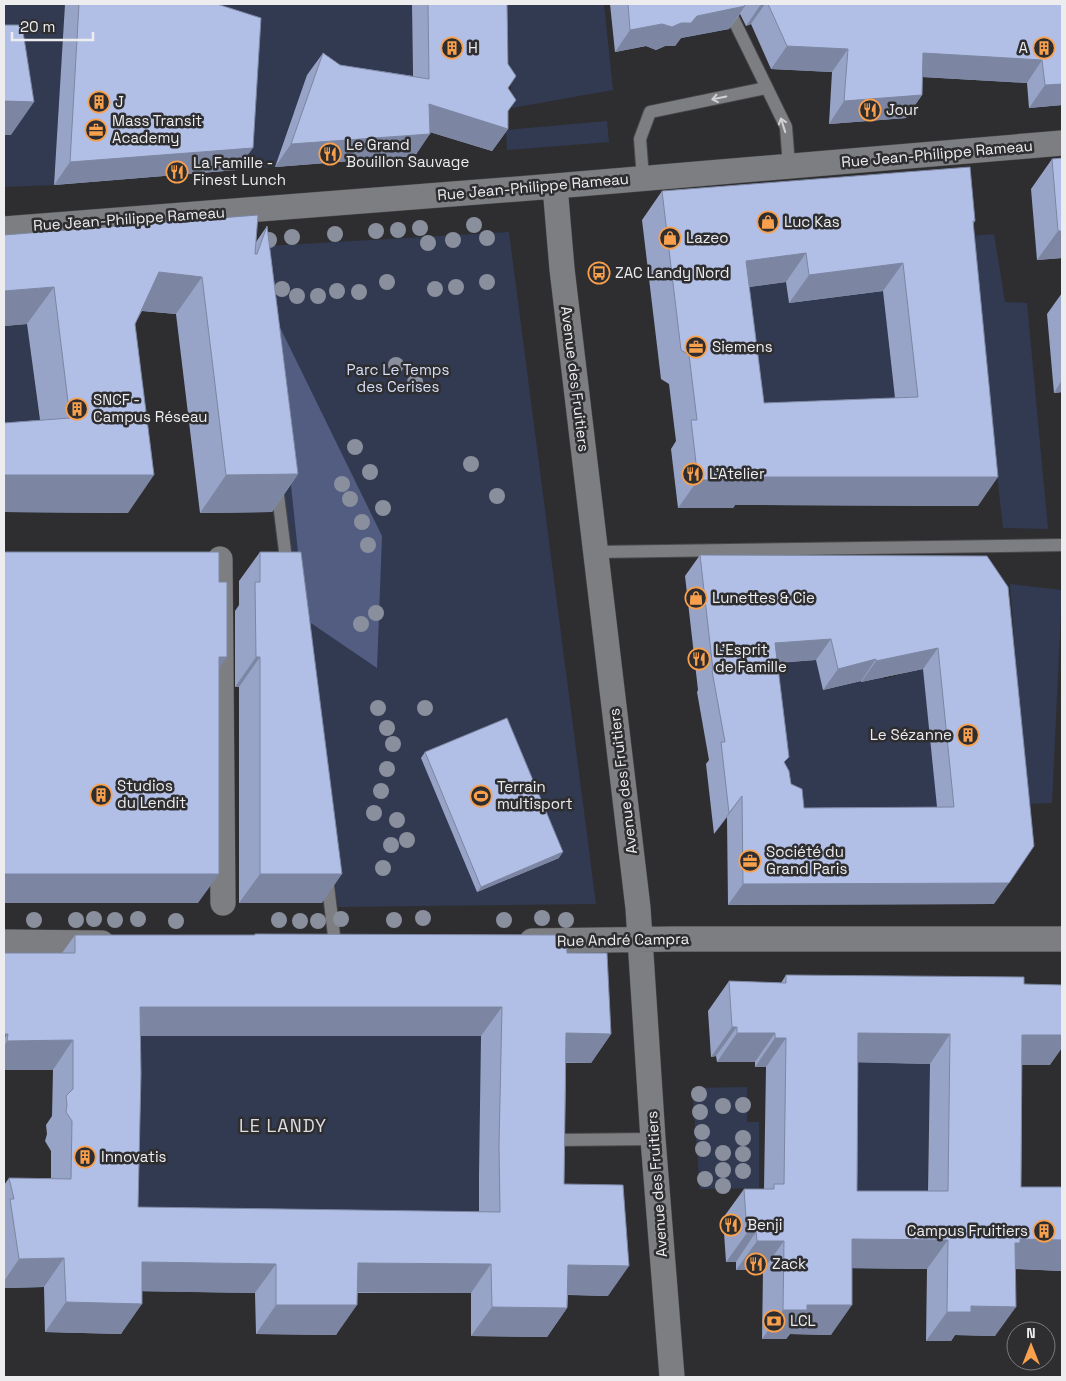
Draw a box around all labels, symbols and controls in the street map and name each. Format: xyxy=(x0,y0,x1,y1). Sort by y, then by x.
scale bar xyxy=(12,10,94,42)
text: 20 m xyxy=(20,17,55,36)
building icon: H xyxy=(440,36,464,60)
building icon: A xyxy=(1032,36,1056,60)
place label: H xyxy=(468,38,478,57)
place label: A xyxy=(1019,38,1029,57)
building icon: J xyxy=(87,90,111,114)
place label: J xyxy=(115,92,124,111)
one-way arrow xyxy=(711,93,727,103)
restaurant icon: Jour xyxy=(858,98,882,122)
place label: Jour xyxy=(886,100,919,119)
place label: Mass Transit Academy xyxy=(112,111,202,147)
office icon: Mass Transit Academy xyxy=(84,118,108,142)
one-way arrow xyxy=(778,118,788,134)
place label: Le Grand Bouillon Sauvage xyxy=(346,135,469,171)
street label: Rue Jean-Philippe Rameau xyxy=(840,136,1034,171)
restaurant icon: Le Grand Bouillon Sauvage xyxy=(318,142,342,166)
place label: La Famille - Finest Lunch xyxy=(193,153,286,189)
restaurant icon: La Famille - Finest Lunch xyxy=(165,160,189,184)
street label: Rue Jean-Philippe Rameau xyxy=(436,169,630,204)
street label: Rue Jean-Philippe Rameau xyxy=(32,202,225,235)
shop icon: Luc Kas xyxy=(756,210,780,234)
place label: Luc Kas xyxy=(784,212,840,231)
shop icon: Lazeo xyxy=(658,226,682,250)
place label: Lazeo xyxy=(686,228,729,247)
bus stop icon: ZAC Landy Nord xyxy=(587,261,611,285)
place label: ZAC Landy Nord xyxy=(615,263,729,282)
street label: Avenue des Fruitiers xyxy=(557,305,594,453)
office icon: Siemens xyxy=(684,335,708,359)
place label: Siemens xyxy=(712,337,773,356)
park label: Parc Le Temps des Cerises xyxy=(347,360,450,396)
place label: SNCF - Campus Réseau xyxy=(93,390,208,426)
building icon: SNCF - Campus Réseau xyxy=(65,397,89,421)
restaurant icon: L'Atelier xyxy=(681,462,705,486)
place label: L'Atelier xyxy=(709,464,765,483)
shop icon: Lunettes & Cie xyxy=(684,586,708,610)
place label: Lunettes & Cie xyxy=(712,588,815,607)
place label: L'Esprit de Famille xyxy=(715,640,787,676)
restaurant icon: L'Esprit de Famille xyxy=(687,647,711,671)
street label: Avenue des Fruitiers xyxy=(604,707,641,855)
building icon: Le Sézanne xyxy=(956,723,980,747)
place label: Le Sézanne xyxy=(870,725,952,744)
place label: Studios du Lendit xyxy=(117,776,186,812)
place label: Terrain multisport xyxy=(497,777,573,813)
building icon: Studios du Lendit xyxy=(89,783,113,807)
sports icon: Terrain multisport xyxy=(469,784,493,808)
place label: Société du Grand Paris xyxy=(766,842,847,878)
office icon: Société du Grand Paris xyxy=(738,849,762,873)
street label: Rue André Campra xyxy=(557,929,690,950)
street label: Avenue des Fruitiers xyxy=(642,1110,671,1258)
district label: LE LANDY xyxy=(239,1114,327,1137)
building icon: Innovatis xyxy=(73,1145,97,1169)
place label: Innovatis xyxy=(101,1147,167,1166)
restaurant icon: Benji xyxy=(719,1213,743,1237)
place label: Benji xyxy=(747,1215,782,1234)
building icon: Campus Fruitiers xyxy=(1032,1219,1056,1243)
place label: Campus Fruitiers xyxy=(907,1221,1028,1240)
restaurant icon: Zack xyxy=(744,1252,768,1276)
place label: Zack xyxy=(772,1254,806,1273)
bank icon: LCL xyxy=(762,1309,786,1333)
place label: LCL xyxy=(790,1311,816,1330)
north arrow xyxy=(1006,1321,1056,1371)
text: N xyxy=(1026,1324,1036,1342)

